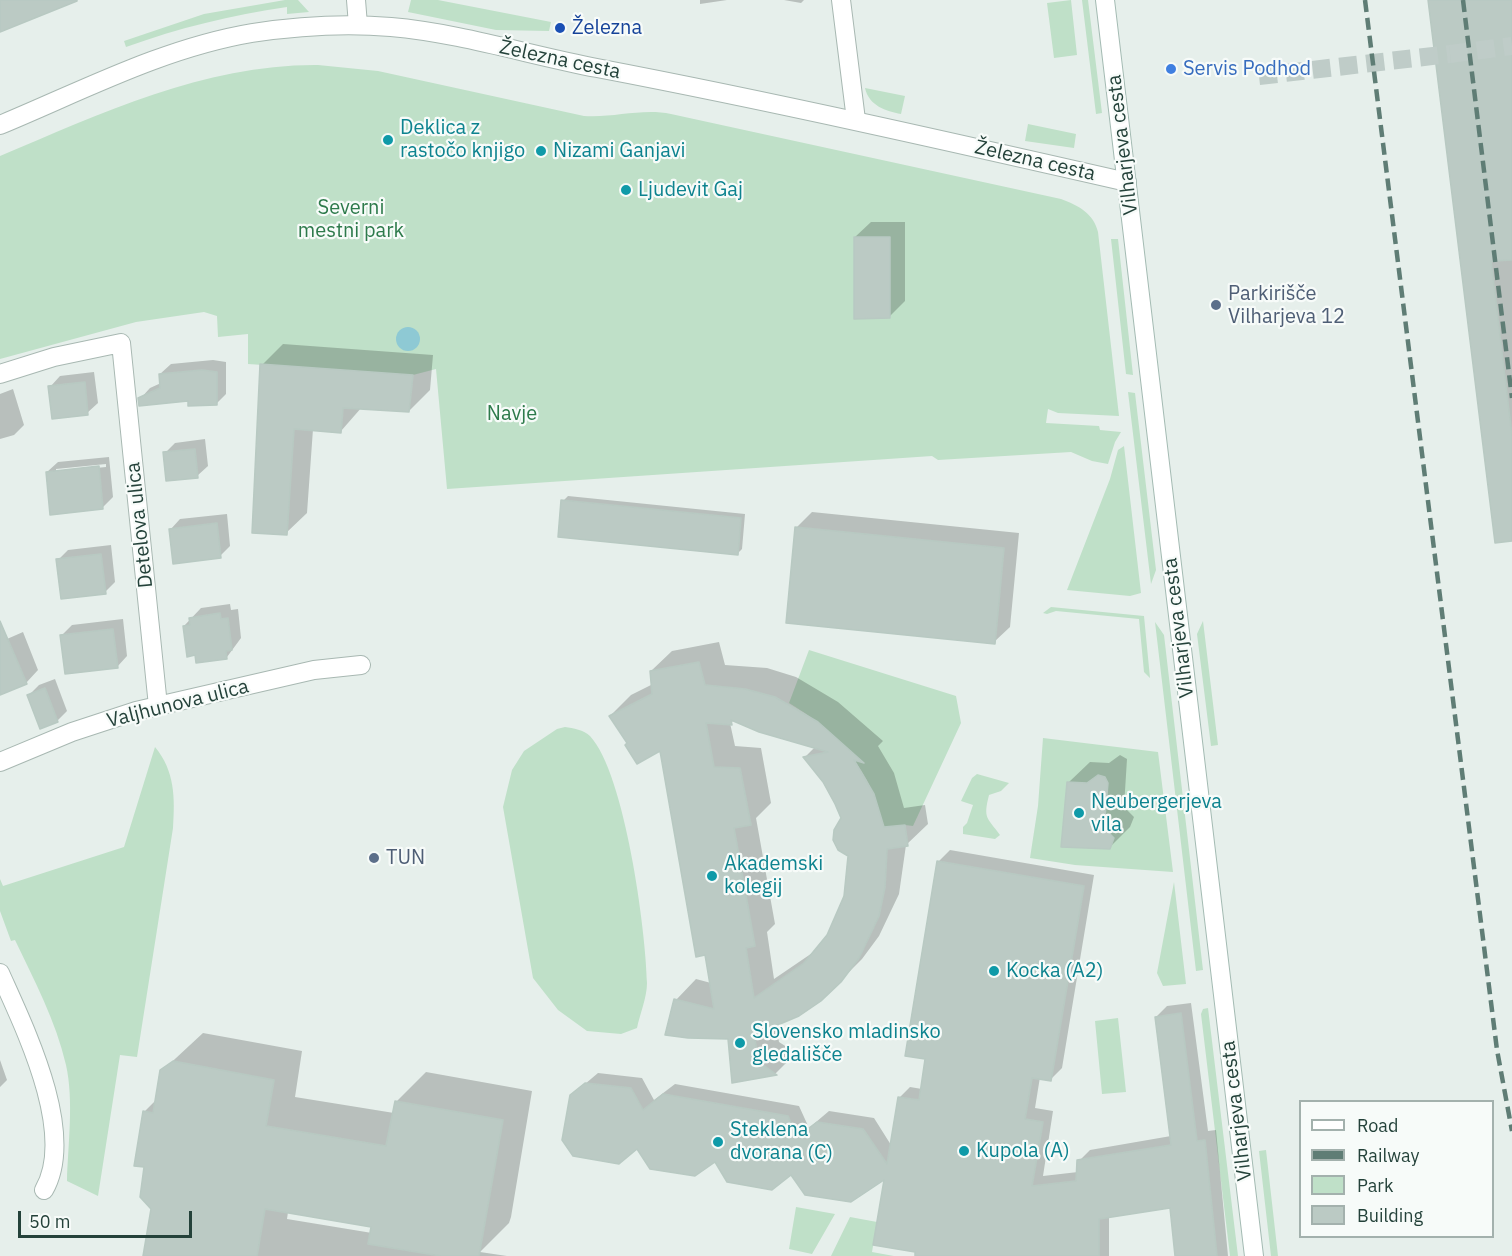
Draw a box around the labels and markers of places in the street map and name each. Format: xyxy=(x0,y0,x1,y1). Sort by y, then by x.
place label: Železna xyxy=(572,16,642,40)
marker: Železna xyxy=(553,21,567,35)
place label: Servis Podhod xyxy=(1183,57,1311,81)
marker: Servis Podhod xyxy=(1164,62,1178,76)
place label: Deklica z rastočo knjigo xyxy=(400,116,525,163)
marker: Deklica z rastočo knjigo xyxy=(381,133,395,147)
place label: Nizami Ganjavi xyxy=(553,139,686,163)
marker: Nizami Ganjavi xyxy=(534,144,548,158)
place label: Ljudevit Gaj xyxy=(638,178,743,202)
marker: Ljudevit Gaj xyxy=(619,183,633,197)
place label: Parkirišče Vilharjeva 12 xyxy=(1228,282,1345,329)
marker: Parkirišče Vilharjeva 12 xyxy=(1209,298,1223,312)
place label: Neubergerjeva vila xyxy=(1091,790,1222,837)
marker: Neubergerjeva vila xyxy=(1072,806,1086,820)
place label: TUN xyxy=(386,846,425,870)
marker: TUN xyxy=(367,851,381,865)
place label: Akademski kolegij xyxy=(724,852,823,899)
marker: Akademski kolegij xyxy=(705,869,719,883)
place label: Kocka (A2) xyxy=(1006,959,1103,983)
marker: Kocka (A2) xyxy=(987,964,1001,978)
place label: Slovensko mladinsko gledališče xyxy=(752,1020,941,1067)
marker: Slovensko mladinsko gledališče xyxy=(733,1036,747,1050)
place label: Steklena dvorana (C) xyxy=(730,1118,833,1165)
marker: Steklena dvorana (C) xyxy=(711,1135,725,1149)
place label: Kupola (A) xyxy=(976,1139,1070,1163)
marker: Kupola (A) xyxy=(957,1144,971,1158)

